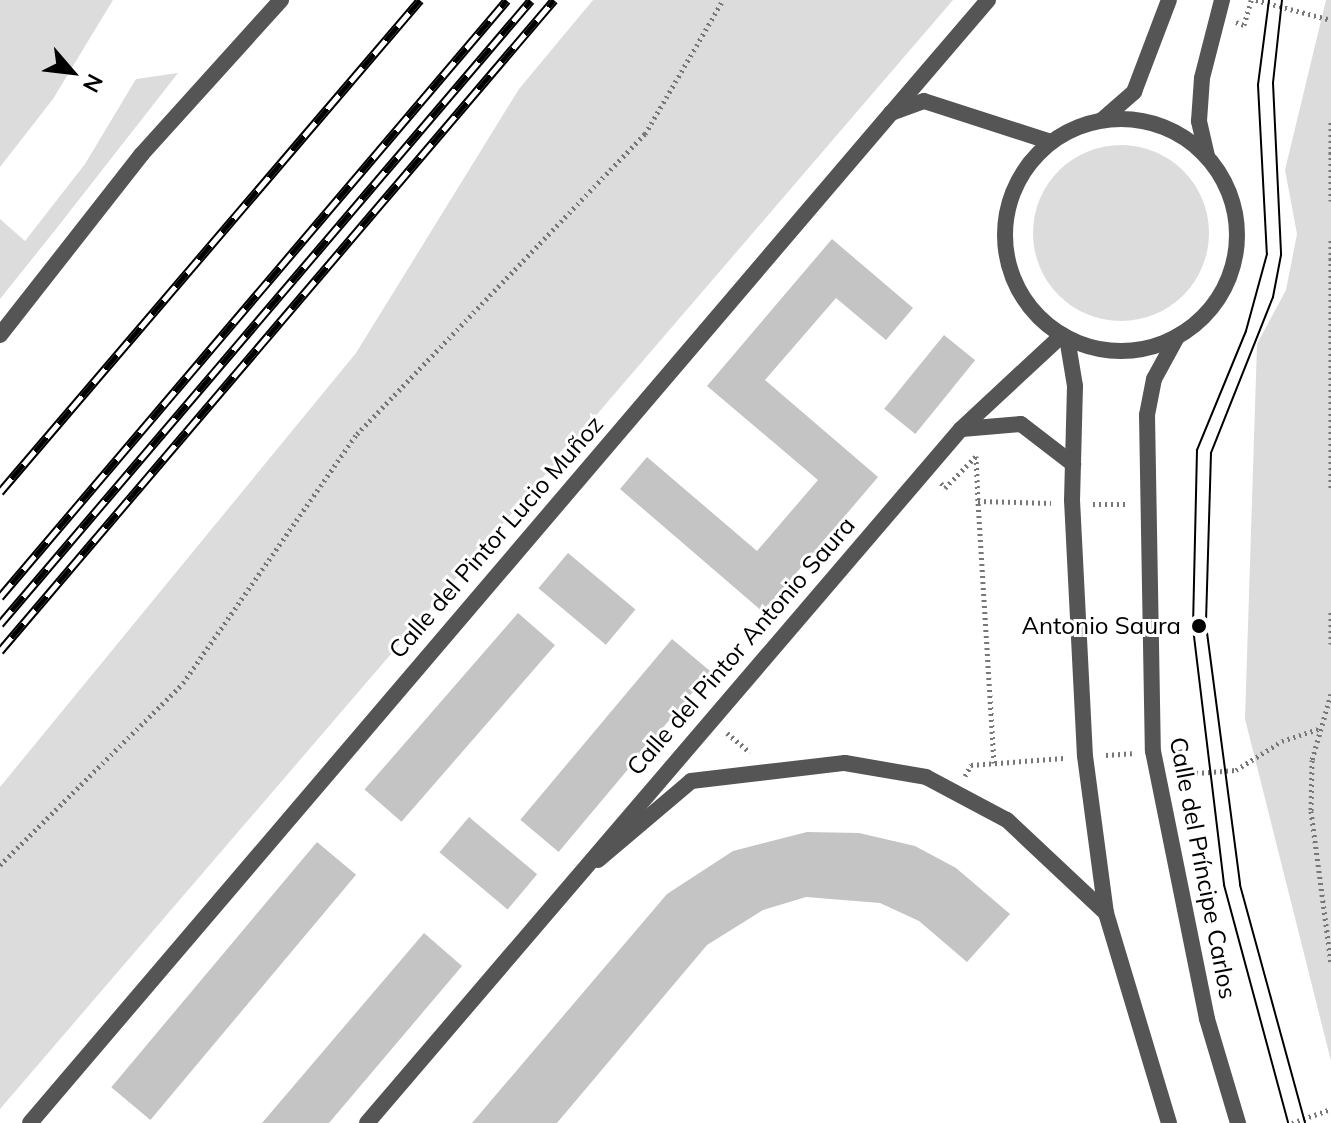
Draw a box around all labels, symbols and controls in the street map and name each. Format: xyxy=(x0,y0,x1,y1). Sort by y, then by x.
north arrow xyxy=(32,32,112,112)
text: N xyxy=(77,69,109,97)
street label: Calle del Pintor Lucio Muñoz xyxy=(383,410,609,664)
street label: Calle del Pintor Antonio Saura xyxy=(621,511,861,781)
place label: Antonio Saura xyxy=(1021,612,1181,640)
marker: Antonio Saura xyxy=(1188,615,1210,637)
street label: Calle del Príncipe Carlos xyxy=(1163,735,1243,1001)

